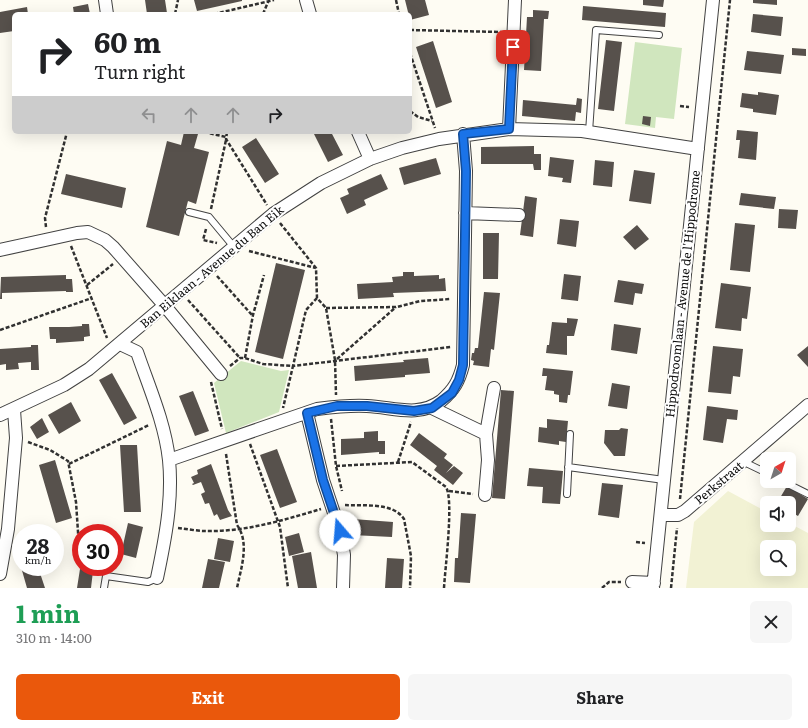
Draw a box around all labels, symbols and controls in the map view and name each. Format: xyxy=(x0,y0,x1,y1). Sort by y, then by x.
text: 60 m xyxy=(94,20,161,62)
icon: right xyxy=(28,28,80,80)
pin xyxy=(496,30,530,64)
icon: arrive xyxy=(502,36,524,58)
text: Turn right xyxy=(94,58,185,85)
icon: left xyxy=(138,104,160,126)
icon: ahead xyxy=(180,104,202,126)
icon: ahead xyxy=(222,104,244,126)
icon: right xyxy=(264,104,286,126)
street label: Hippodroomlaan - Avenue de l'Hippodrome xyxy=(660,169,704,418)
street label: Ban Eiklaan - Avenue du Ban Eik xyxy=(136,200,288,332)
north arrow xyxy=(760,452,796,488)
map controls xyxy=(760,452,796,576)
street label: Perkstraat xyxy=(690,456,747,508)
button: sound xyxy=(760,496,796,532)
position arrow xyxy=(319,510,361,552)
speed limit sign: 30 xyxy=(72,524,124,576)
text: 28 xyxy=(27,530,49,560)
button: search xyxy=(760,540,796,576)
text: km/h xyxy=(25,552,51,567)
text: 1 min xyxy=(16,595,80,630)
button: close xyxy=(750,601,792,643)
text: 310 m · 14:00 xyxy=(16,628,92,647)
button: Exit xyxy=(16,674,400,720)
button: Share xyxy=(408,674,792,720)

